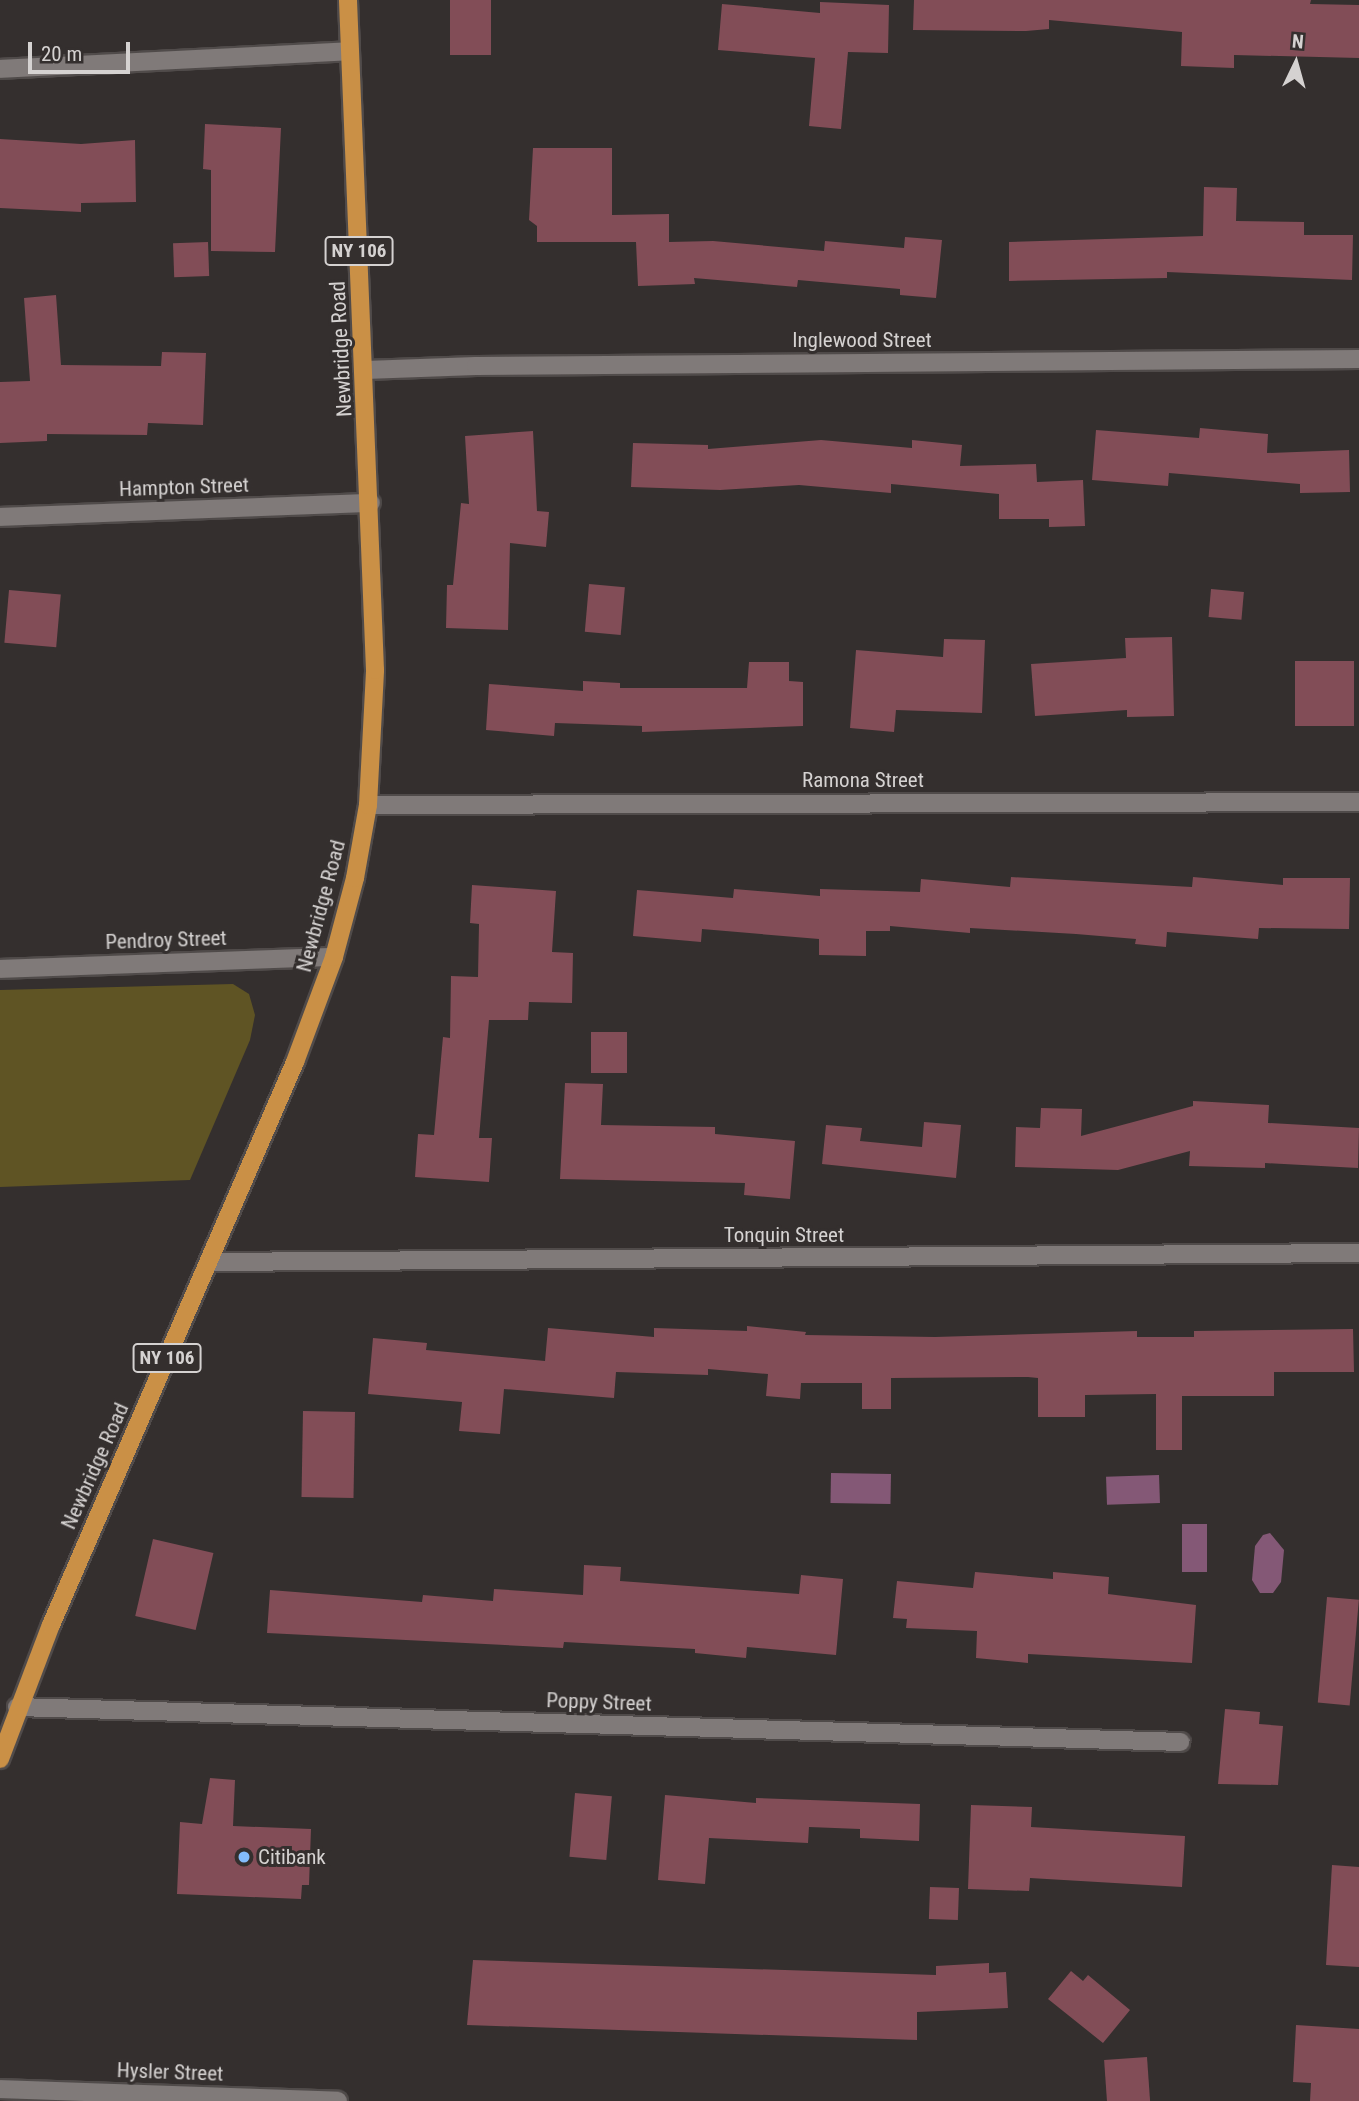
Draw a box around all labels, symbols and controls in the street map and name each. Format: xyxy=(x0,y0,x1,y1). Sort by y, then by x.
scale bar xyxy=(32,28,133,72)
north arrow xyxy=(1261,28,1331,98)
text: N xyxy=(1291,30,1305,54)
text: 20 m xyxy=(41,42,82,66)
road number: NY 106 xyxy=(324,235,394,266)
street label: Newbridge Road xyxy=(325,281,357,417)
street label: Inglewood Street xyxy=(792,327,932,353)
street label: Hampton Street xyxy=(119,472,249,502)
street label: Ramona Street xyxy=(802,767,924,793)
street label: Newbridge Road xyxy=(291,837,351,975)
street label: Pendroy Street xyxy=(105,925,227,955)
street label: Tonquin Street xyxy=(724,1222,844,1248)
road number: NY 106 xyxy=(132,1342,202,1374)
street label: Newbridge Road xyxy=(56,1399,134,1533)
street label: Poppy Street xyxy=(546,1688,652,1716)
place label: Citibank xyxy=(258,1844,326,1870)
marker: Citibank xyxy=(236,1849,252,1865)
street label: Hysler Street xyxy=(116,2058,224,2086)

